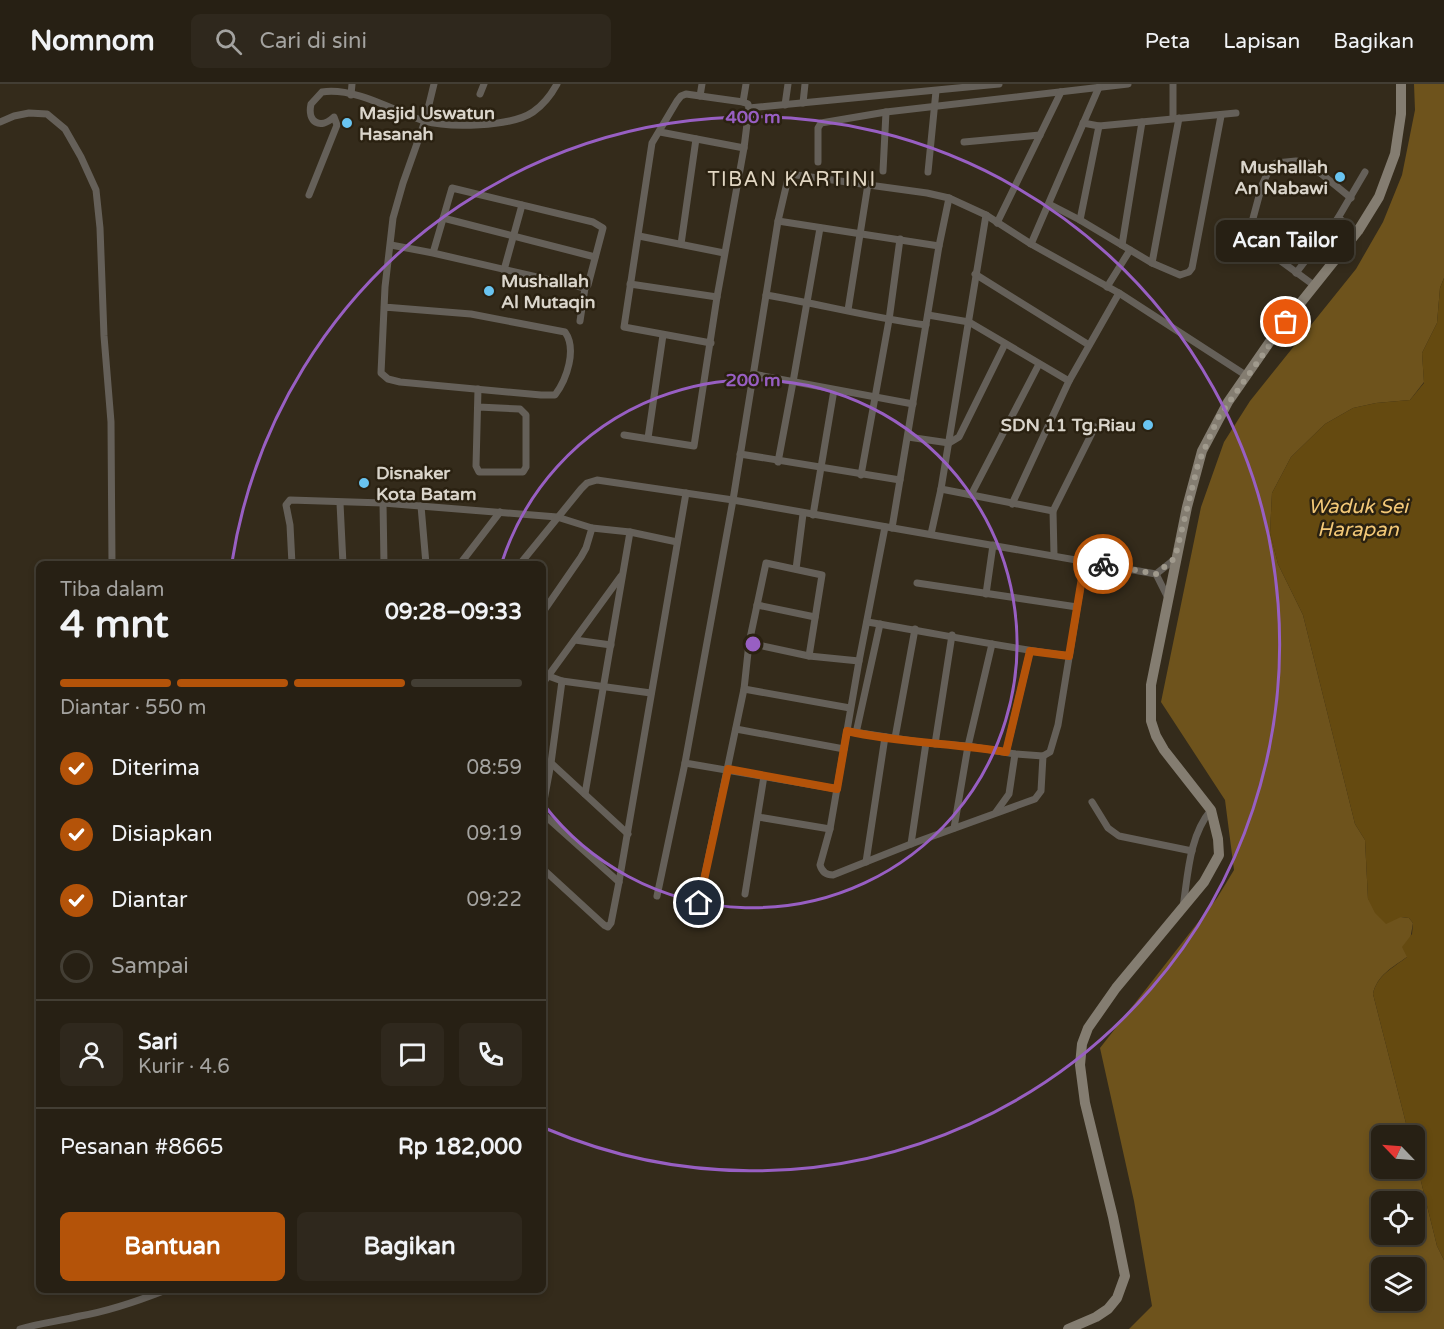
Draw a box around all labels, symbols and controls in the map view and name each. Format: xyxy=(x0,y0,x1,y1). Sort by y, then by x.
search box xyxy=(191,14,611,68)
text: Nomnom xyxy=(30,24,155,58)
icon: search xyxy=(212,25,245,58)
text: Cari di sini xyxy=(260,28,367,54)
text: Peta xyxy=(1145,29,1190,54)
text: Lapisan xyxy=(1223,29,1300,54)
text: Bagikan xyxy=(1333,29,1414,54)
place label: Masjid Uswatun Hasanah xyxy=(359,102,495,145)
text: 400 m xyxy=(725,106,781,128)
marker: Masjid Uswatun Hasanah xyxy=(340,116,354,130)
place label: Mushallah An Nabawi xyxy=(1234,156,1328,199)
district label: TIBAN KARTINI xyxy=(707,168,877,192)
marker: Mushallah An Nabawi xyxy=(1333,170,1347,184)
callout: Acan Tailor xyxy=(1217,220,1355,262)
text: Acan Tailor xyxy=(1232,229,1338,253)
place label: Mushallah Al Mutaqin xyxy=(501,270,595,313)
marker: Mushallah Al Mutaqin xyxy=(482,284,496,298)
pin xyxy=(1260,296,1311,347)
icon: bag xyxy=(1269,305,1302,338)
text: 200 m xyxy=(725,369,781,391)
place label: SDN 11 Tg.Riau xyxy=(1001,414,1136,436)
marker: SDN 11 Tg.Riau xyxy=(1141,418,1155,432)
place label: Disnaker Kota Batam xyxy=(376,462,477,505)
marker: Disnaker Kota Batam xyxy=(357,476,371,490)
water label: Waduk Sei Harapan xyxy=(1308,495,1411,542)
courier xyxy=(1073,534,1133,594)
icon: bike xyxy=(1087,548,1120,581)
text: Tiba dalam xyxy=(60,578,164,602)
text: 09:28–09:33 xyxy=(385,599,522,625)
text: 4 mnt xyxy=(60,601,169,648)
centre of rings xyxy=(743,634,763,654)
text: Diantar · 550 m xyxy=(60,696,206,720)
icon: check xyxy=(60,752,93,785)
text: Diterima xyxy=(111,755,200,781)
text: 08:59 xyxy=(467,756,522,780)
icon: check xyxy=(60,818,93,851)
text: Disiapkan xyxy=(111,821,213,847)
text: 09:19 xyxy=(467,822,522,846)
pin xyxy=(673,877,724,928)
icon: check xyxy=(60,884,93,917)
icon: home xyxy=(682,886,715,919)
text: Diantar xyxy=(111,887,187,913)
text: 09:22 xyxy=(467,888,522,912)
text: Sampai xyxy=(111,953,189,979)
button: person xyxy=(60,1023,123,1086)
button: chat xyxy=(381,1023,444,1086)
button: phone xyxy=(459,1023,522,1086)
text: Sari xyxy=(138,1029,178,1055)
text: Kurir · 4.6 xyxy=(138,1055,230,1079)
north arrow xyxy=(1371,1125,1425,1179)
map controls xyxy=(1371,1125,1425,1311)
text: Pesanan #8665 xyxy=(60,1134,223,1160)
text: Rp 182,000 xyxy=(398,1134,522,1160)
button: locate xyxy=(1371,1191,1425,1245)
button: Bantuan xyxy=(60,1212,285,1281)
button: Bagikan xyxy=(297,1212,522,1281)
button: layers xyxy=(1371,1257,1425,1311)

